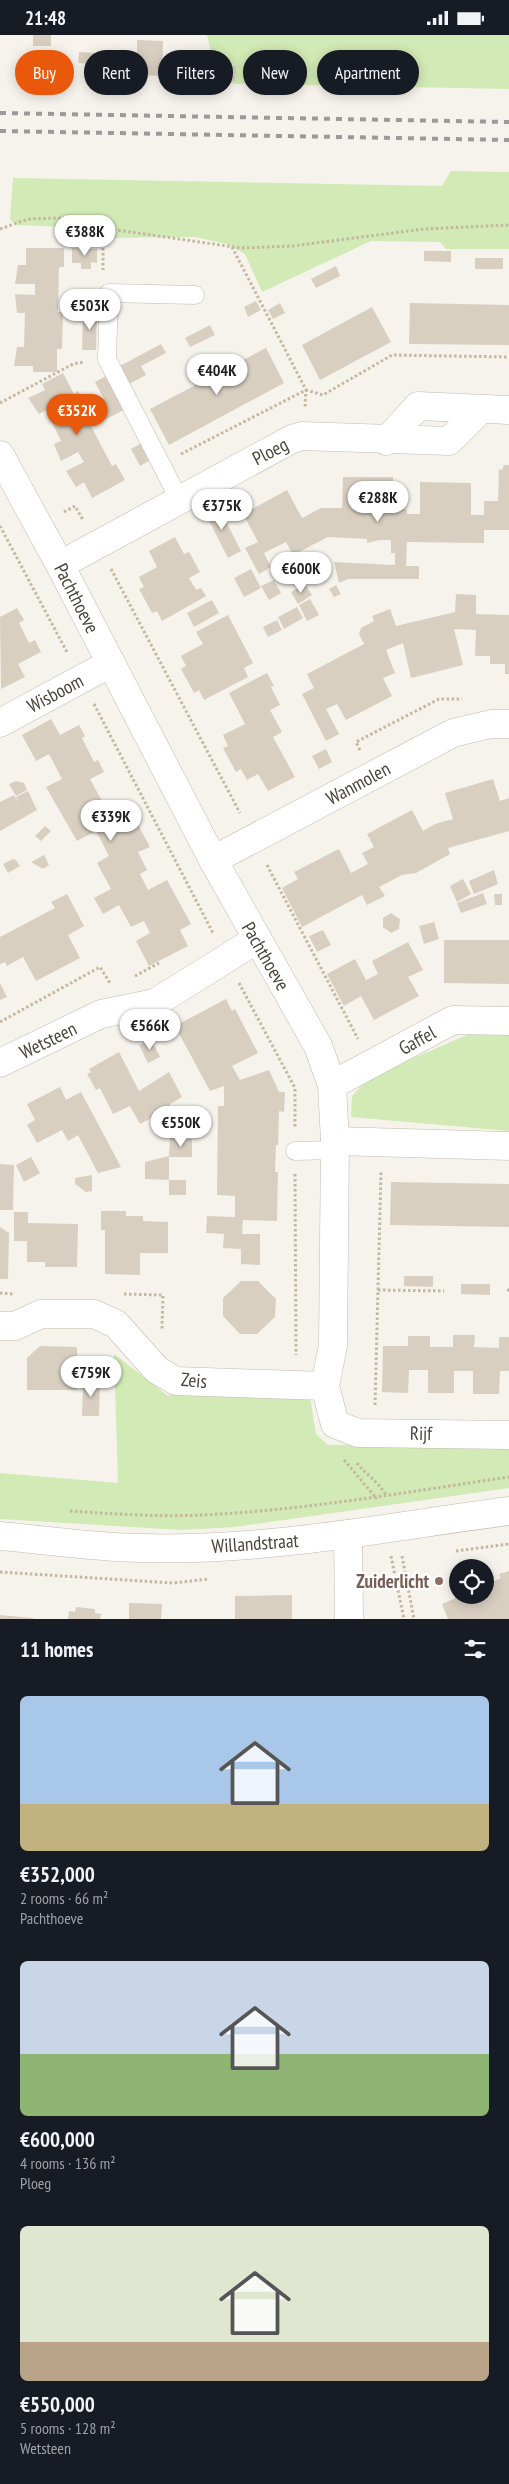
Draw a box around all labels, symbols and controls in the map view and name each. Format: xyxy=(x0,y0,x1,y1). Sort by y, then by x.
text: 21:48 xyxy=(25,6,66,30)
chip: Buy xyxy=(15,50,74,95)
chip: Rent xyxy=(84,50,148,95)
chip: Filters xyxy=(158,50,233,95)
chip: New xyxy=(243,50,307,95)
chip: Apartment xyxy=(317,50,419,95)
pin: €388K xyxy=(50,215,120,257)
text: €388K xyxy=(66,221,104,241)
pin: €503K xyxy=(55,289,125,331)
text: €503K xyxy=(71,295,109,315)
pin: €404K xyxy=(182,353,252,396)
text: €404K xyxy=(198,360,236,380)
pin: €352K xyxy=(42,393,112,436)
text: €352K xyxy=(58,400,96,420)
street label: Ploeg xyxy=(248,432,292,470)
pin: €288K xyxy=(343,481,413,523)
text: €288K xyxy=(359,487,397,507)
pin: €375K xyxy=(187,489,257,531)
text: €375K xyxy=(203,495,241,515)
pin: €600K xyxy=(266,551,336,594)
text: €600K xyxy=(282,558,320,578)
street label: Pachthoeve xyxy=(49,559,105,637)
street label: Wisboom xyxy=(23,668,87,718)
street label: Wanmolen xyxy=(322,756,394,810)
pin: €339K xyxy=(76,799,146,842)
text: €339K xyxy=(92,806,130,826)
street label: Pachthoeve xyxy=(237,917,295,995)
pin: €566K xyxy=(115,1009,185,1051)
text: €566K xyxy=(131,1015,169,1035)
street label: Wetsteen xyxy=(16,1016,80,1064)
street label: Gaffel xyxy=(394,1020,440,1060)
pin: €550K xyxy=(146,1105,216,1148)
text: €550K xyxy=(162,1112,200,1132)
pin: €759K xyxy=(56,1355,126,1398)
text: €759K xyxy=(72,1362,110,1382)
street label: Zeis xyxy=(180,1367,208,1393)
street label: Rijf xyxy=(410,1421,433,1445)
street label: Willandstraat xyxy=(211,1528,300,1558)
map controls xyxy=(449,1559,494,1604)
button: locate xyxy=(449,1559,494,1604)
place label: Zuiderlicht xyxy=(356,1569,429,1593)
marker: Zuiderlicht xyxy=(433,1575,445,1587)
icon: filters xyxy=(461,1635,489,1663)
text: 11 homes xyxy=(20,1636,93,1663)
icon: home xyxy=(210,1728,300,1818)
text: €352,000 xyxy=(20,1861,95,1888)
text: 2 rooms · 66 m² xyxy=(20,1888,108,1908)
text: Pachthoeve xyxy=(20,1908,83,1928)
icon: home xyxy=(210,1993,300,2083)
text: €600,000 xyxy=(20,2126,95,2153)
text: 4 rooms · 136 m² xyxy=(20,2153,116,2173)
text: Ploeg xyxy=(20,2173,51,2193)
icon: home xyxy=(210,2258,300,2348)
text: €550,000 xyxy=(20,2391,95,2418)
text: 5 rooms · 128 m² xyxy=(20,2418,116,2438)
text: Wetsteen xyxy=(20,2438,71,2458)

